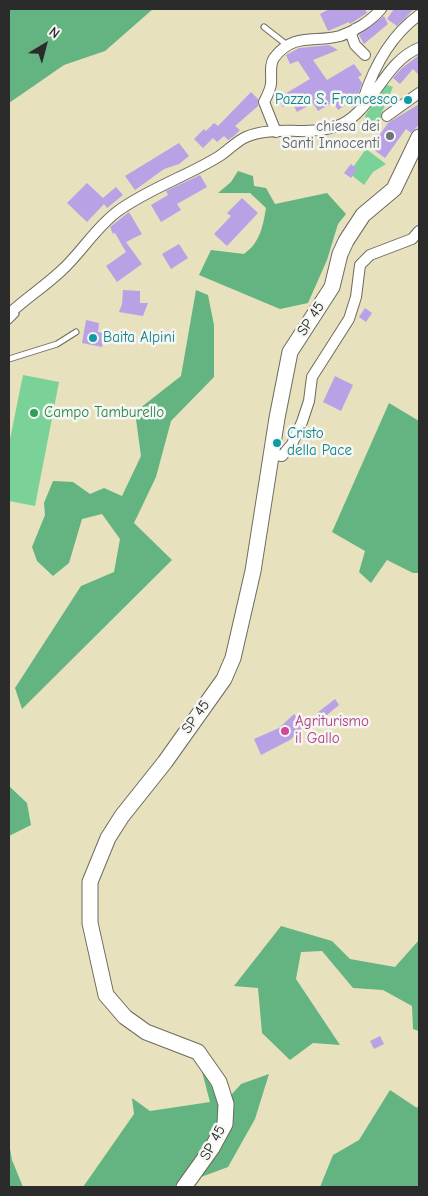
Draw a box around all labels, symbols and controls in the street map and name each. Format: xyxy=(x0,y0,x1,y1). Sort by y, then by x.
north arrow xyxy=(20,20,70,70)
text: N xyxy=(46,23,63,42)
place label: Pazza S. Francesco xyxy=(275,91,398,109)
marker: Pazza S. Francesco xyxy=(402,94,414,106)
place label: chiesa dei Santi Innocenti xyxy=(282,118,380,153)
marker: chiesa dei Santi Innocenti xyxy=(384,130,396,142)
street label: SP 45 xyxy=(293,299,329,339)
place label: Baita Alpini xyxy=(103,329,175,347)
marker: Baita Alpini xyxy=(87,332,99,344)
place label: Campo Tamburello xyxy=(44,404,164,422)
marker: Campo Tamburello xyxy=(28,407,40,419)
place label: Cristo della Pace xyxy=(287,425,352,460)
marker: Cristo della Pace xyxy=(271,437,283,449)
street label: SP 45 xyxy=(178,697,214,737)
place label: Agriturismo il Gallo xyxy=(295,713,369,748)
marker: Agriturismo il Gallo xyxy=(279,725,291,737)
street label: SP 45 xyxy=(196,1122,230,1164)

